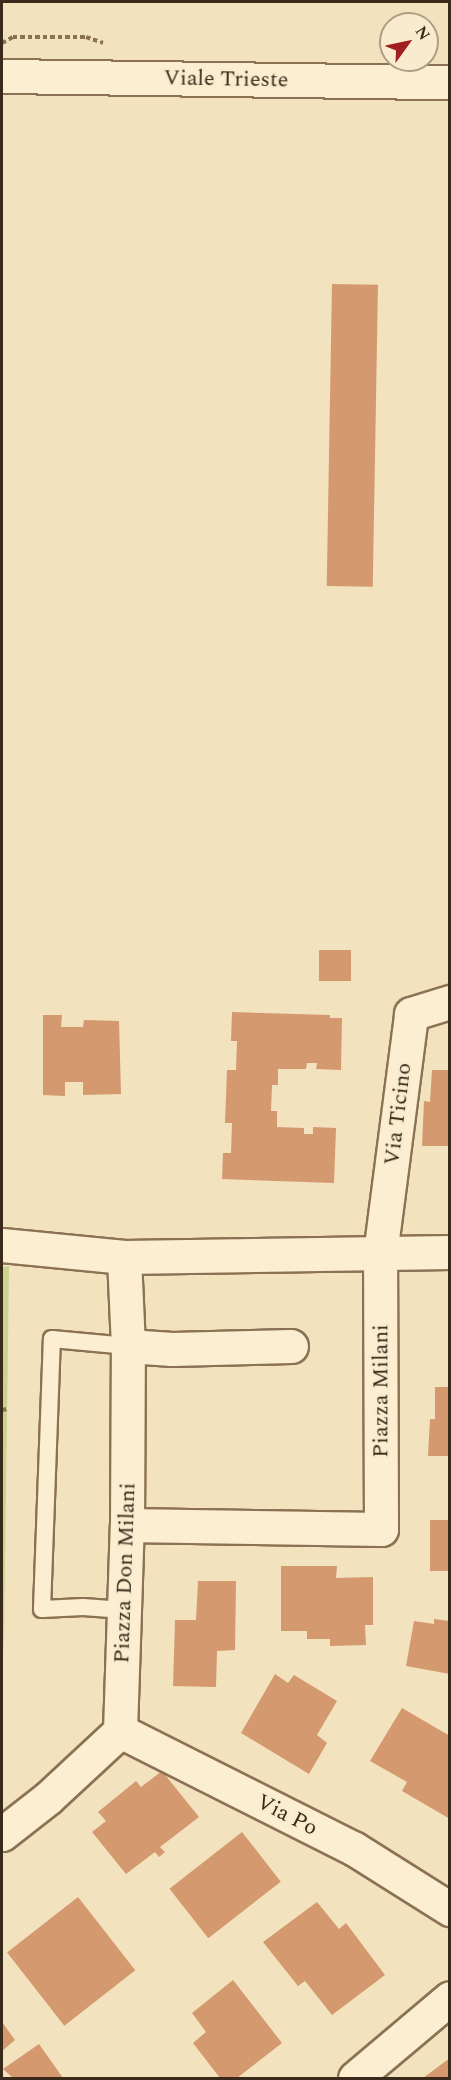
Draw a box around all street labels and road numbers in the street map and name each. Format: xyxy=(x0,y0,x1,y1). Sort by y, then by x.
street label: Viale Trieste xyxy=(163,65,289,93)
street label: Via Ticino xyxy=(379,1061,417,1167)
street label: Piazza Milani xyxy=(368,1324,394,1458)
street label: Piazza Don Milani xyxy=(109,1482,141,1664)
street label: Via Po xyxy=(252,1789,322,1841)

